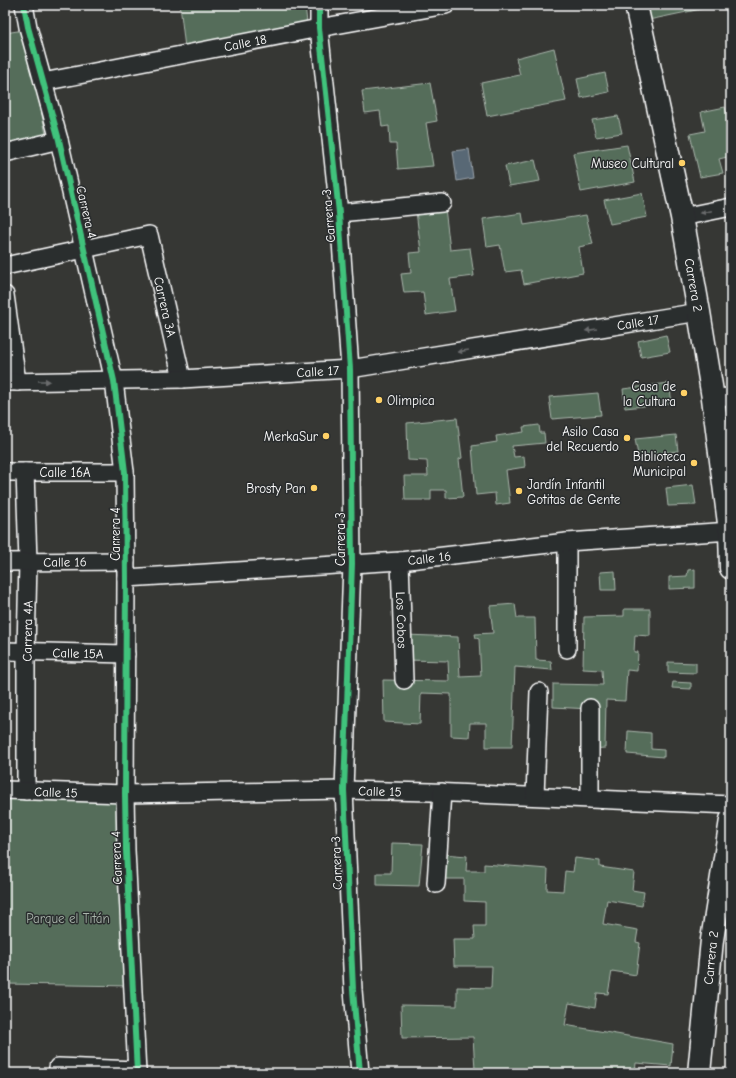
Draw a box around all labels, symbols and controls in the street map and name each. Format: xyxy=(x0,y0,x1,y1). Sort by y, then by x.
street label: Calle 18 xyxy=(223,31,268,54)
place label: Museo Cultural xyxy=(591,156,674,171)
marker: Museo Cultural xyxy=(677,158,687,168)
street label: Carrera 4 xyxy=(73,184,100,240)
street label: Carrera 3 xyxy=(319,188,338,243)
one-way arrow xyxy=(700,210,712,216)
street label: Carrera 2 xyxy=(682,257,706,313)
street label: Carrera 3A xyxy=(151,275,179,339)
street label: Calle 17 xyxy=(616,312,660,333)
one-way arrow xyxy=(585,327,597,333)
one-way arrow xyxy=(457,348,469,354)
street label: Calle 17 xyxy=(296,363,339,380)
one-way arrow xyxy=(38,378,51,384)
place label: Casa de la Cultura xyxy=(623,379,676,409)
marker: Casa de la Cultura xyxy=(679,388,689,398)
place label: Olimpica xyxy=(387,393,435,408)
marker: Olimpica xyxy=(374,395,384,405)
place label: Asilo Casa del Recuerdo xyxy=(546,424,619,454)
place label: MerkaSur xyxy=(264,429,319,444)
marker: MerkaSur xyxy=(321,431,331,441)
marker: Asilo Casa del Recuerdo xyxy=(622,433,632,443)
place label: Biblioteca Municipal xyxy=(633,449,686,479)
marker: Biblioteca Municipal xyxy=(689,458,699,468)
street label: Calle 16A xyxy=(39,465,91,480)
place label: Jardín Infantil Gotitas de Gente xyxy=(527,477,621,507)
place label: Brosty Pan xyxy=(246,481,306,496)
marker: Brosty Pan xyxy=(309,483,319,493)
marker: Jardín Infantil Gotitas de Gente xyxy=(514,486,524,496)
street label: Carrera 4 xyxy=(108,507,123,561)
street label: Carrera 3 xyxy=(333,512,348,566)
street label: Calle 16 xyxy=(407,548,452,568)
street label: Calle 16 xyxy=(43,554,87,570)
street label: Los Cobos xyxy=(393,591,410,649)
street label: Carrera 4A xyxy=(19,600,36,662)
street label: Calle 15A xyxy=(52,645,104,661)
street label: Calle 15 xyxy=(358,783,402,799)
street label: Calle 15 xyxy=(34,784,78,800)
street label: Carrera 4 xyxy=(108,831,125,885)
street label: Carrera 3 xyxy=(328,836,345,890)
park label: Parque el Titán xyxy=(26,911,110,926)
street label: Carrera 2 xyxy=(701,929,721,985)

